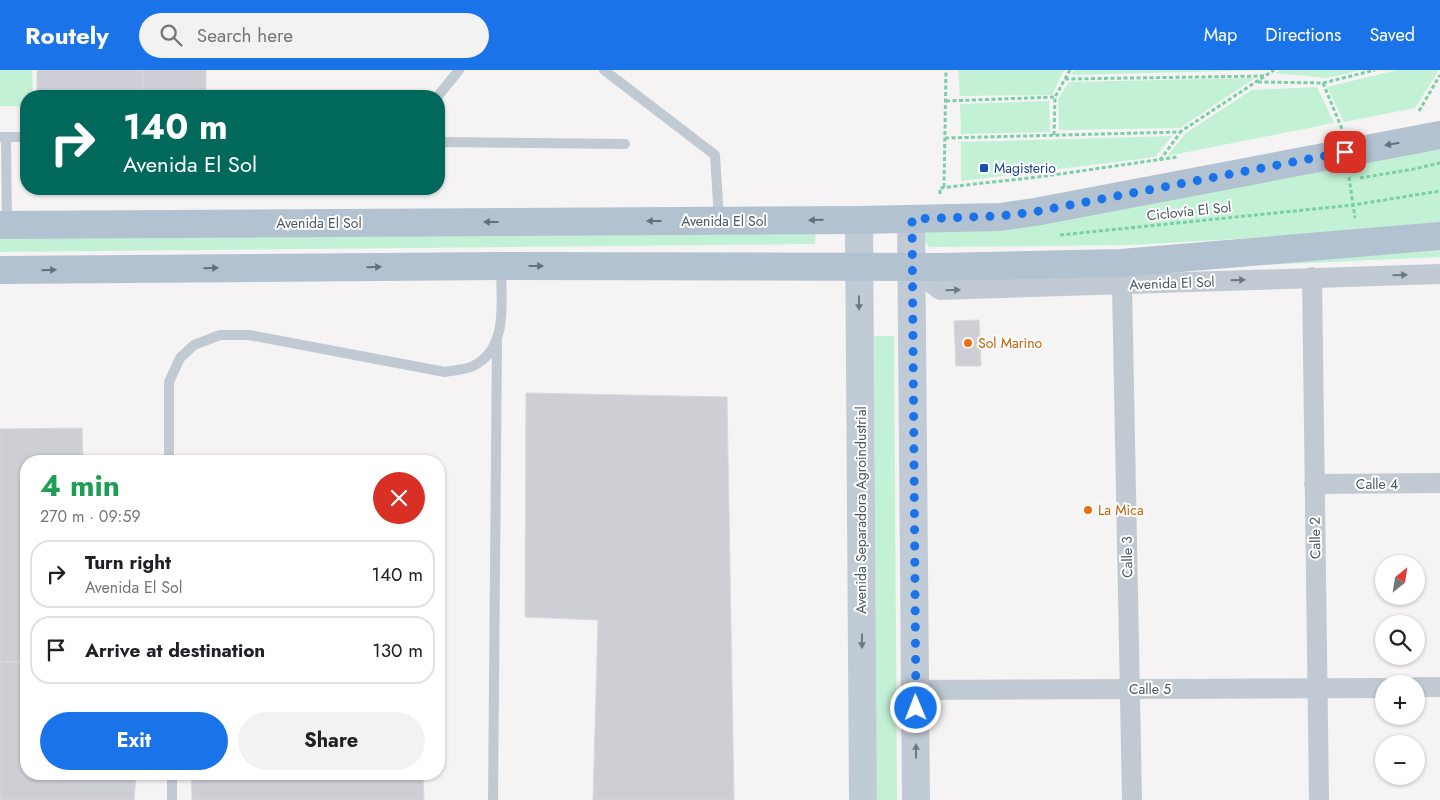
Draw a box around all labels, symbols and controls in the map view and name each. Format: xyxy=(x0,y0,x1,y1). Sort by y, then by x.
search box xyxy=(139,13,489,58)
text: Routely xyxy=(25,18,109,53)
icon: search xyxy=(157,21,185,49)
text: Search here xyxy=(197,22,293,49)
text: Map xyxy=(1204,22,1237,48)
text: Directions xyxy=(1265,22,1341,48)
text: Saved xyxy=(1369,22,1415,48)
text: 140 m xyxy=(123,102,228,152)
icon: right xyxy=(40,110,105,175)
pin xyxy=(1324,131,1366,173)
icon: arrive xyxy=(1331,138,1359,166)
one-way arrow xyxy=(1384,140,1400,148)
text: Avenida El Sol xyxy=(123,148,257,180)
place label: Magisterio xyxy=(994,158,1056,178)
marker: Magisterio xyxy=(978,162,990,174)
street label: Ciclovía El Sol xyxy=(1146,197,1232,225)
street label: Avenida El Sol xyxy=(681,211,767,231)
street label: Avenida El Sol xyxy=(276,213,362,233)
one-way arrow xyxy=(808,216,824,224)
one-way arrow xyxy=(646,217,662,225)
one-way arrow xyxy=(483,218,499,226)
one-way arrow xyxy=(528,262,544,270)
one-way arrow xyxy=(366,263,382,271)
one-way arrow xyxy=(203,264,219,272)
one-way arrow xyxy=(41,266,57,274)
one-way arrow xyxy=(1392,270,1408,278)
street label: Avenida El Sol xyxy=(1129,272,1215,294)
one-way arrow xyxy=(1230,276,1246,284)
one-way arrow xyxy=(945,285,961,293)
one-way arrow xyxy=(855,296,863,312)
place label: Sol Marino xyxy=(978,333,1043,353)
marker: Sol Marino xyxy=(962,337,974,349)
street label: Avenida Separadora Agroindustrial xyxy=(851,406,871,614)
text: 4 min xyxy=(40,464,120,507)
button: close xyxy=(373,472,425,524)
street label: Calle 4 xyxy=(1356,474,1398,494)
place label: La Mica xyxy=(1098,500,1144,520)
marker: La Mica xyxy=(1082,504,1094,516)
text: 270 m · 09:59 xyxy=(40,505,141,528)
street label: Calle 2 xyxy=(1305,517,1325,559)
street label: Calle 3 xyxy=(1117,536,1137,578)
text: Turn right xyxy=(85,549,171,576)
north arrow xyxy=(1375,555,1425,605)
map controls xyxy=(1375,555,1425,785)
icon: right xyxy=(42,560,70,588)
text: 140 m xyxy=(371,561,423,588)
text: Avenida El Sol xyxy=(85,576,182,599)
button: search xyxy=(1375,615,1425,665)
one-way arrow xyxy=(858,633,866,649)
icon: arrive xyxy=(42,636,70,664)
text: Arrive at destination xyxy=(85,637,265,664)
text: 130 m xyxy=(372,637,423,664)
button: + xyxy=(1375,675,1425,725)
street label: Calle 5 xyxy=(1129,679,1171,699)
position arrow xyxy=(889,681,941,733)
button: Exit xyxy=(40,712,228,770)
button: Share xyxy=(238,712,425,770)
button: − xyxy=(1375,735,1425,785)
one-way arrow xyxy=(912,743,920,759)

